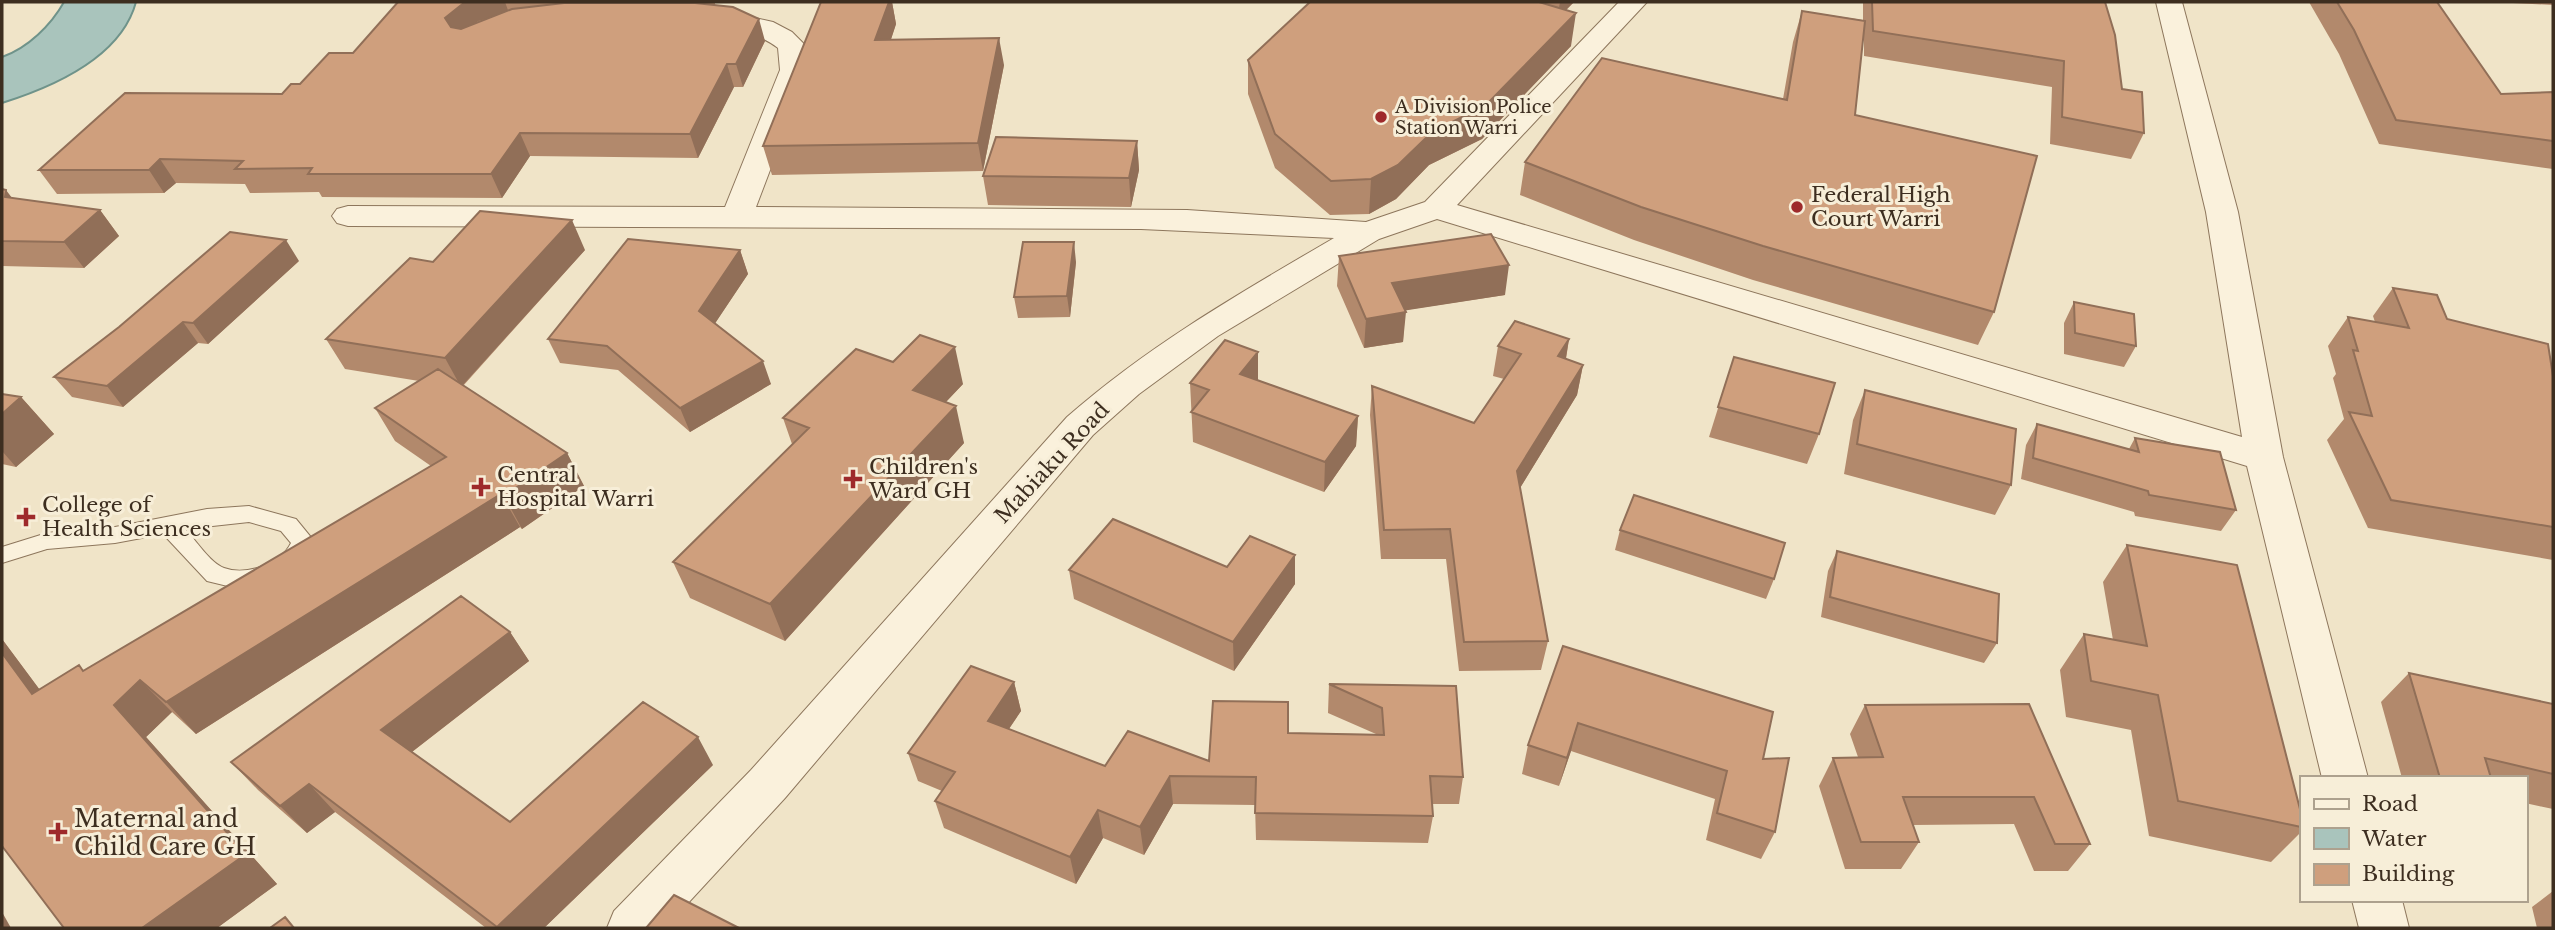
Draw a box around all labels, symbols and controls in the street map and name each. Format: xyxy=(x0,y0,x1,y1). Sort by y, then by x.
place label: A Division Police Station Warri xyxy=(1394,96,1552,139)
marker: A Division Police Station Warri xyxy=(1373,109,1389,125)
place label: Federal High Court Warri xyxy=(1811,182,1951,232)
marker: Federal High Court Warri xyxy=(1789,199,1805,215)
street label: Mabiaku Road xyxy=(989,397,1115,529)
place label: Children's Ward GH xyxy=(868,454,978,504)
place label: Central Hospital Warri xyxy=(497,462,654,512)
marker: Children's Ward GH xyxy=(843,469,863,489)
marker: Central Hospital Warri xyxy=(471,477,491,497)
place label: College of Health Sciences xyxy=(42,492,211,542)
marker: College of Health Sciences xyxy=(16,507,36,527)
legend xyxy=(2300,776,2527,902)
text: Road xyxy=(2362,791,2418,817)
place label: Maternal and Child Care GH xyxy=(74,804,256,861)
marker: Maternal and Child Care GH xyxy=(48,822,68,842)
text: Water xyxy=(2361,826,2426,852)
text: Building xyxy=(2362,861,2455,887)

